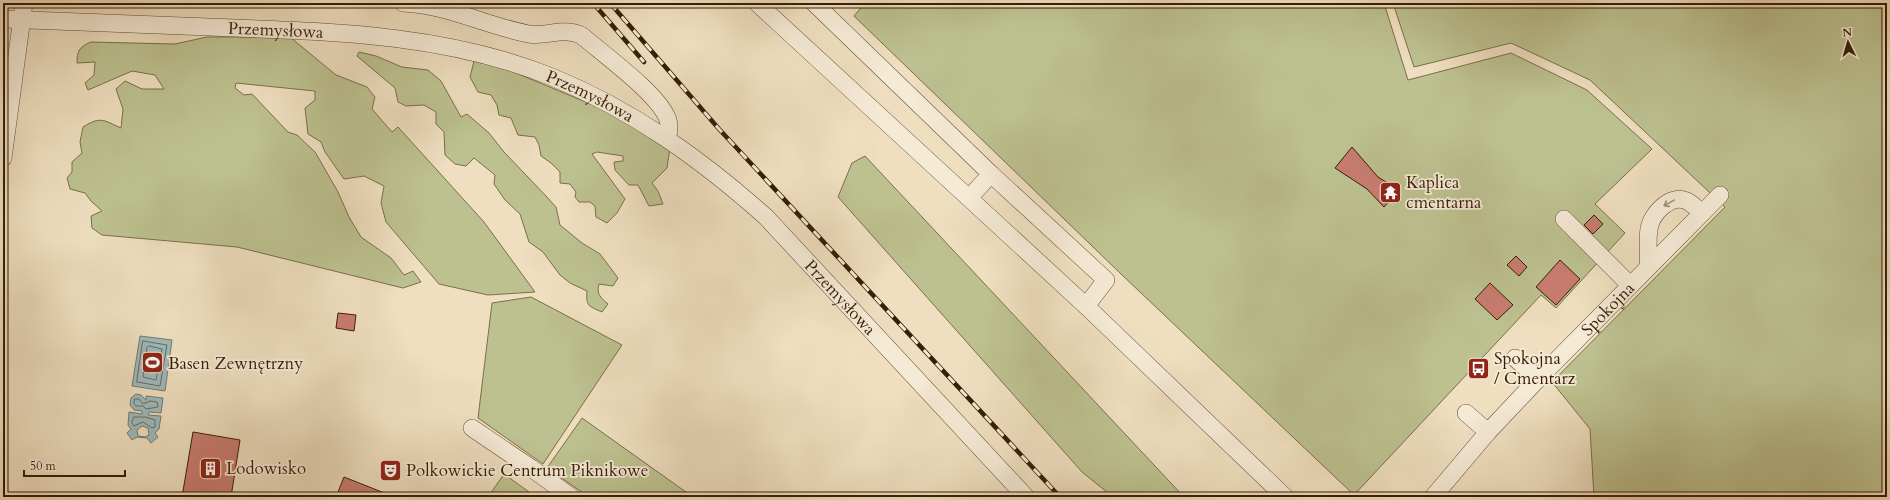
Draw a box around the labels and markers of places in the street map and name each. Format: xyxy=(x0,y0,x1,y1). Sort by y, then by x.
place label: Kaplica cmentarna xyxy=(1406,171,1482,214)
temple icon: Kaplica cmentarna xyxy=(1377,179,1403,205)
place label: Spokojna / Cmentarz xyxy=(1494,347,1576,390)
sports icon: Basen Zewnętrzny xyxy=(139,350,165,376)
place label: Basen Zewnętrzny xyxy=(168,352,303,375)
bus stop icon: Spokojna / Cmentarz xyxy=(1466,355,1492,381)
building icon: Lodowisko xyxy=(198,455,224,481)
place label: Lodowisko xyxy=(226,457,306,480)
theatre icon: Polkowickie Centrum Piknikowe xyxy=(377,457,403,483)
place label: Polkowickie Centrum Piknikowe xyxy=(406,459,648,482)

